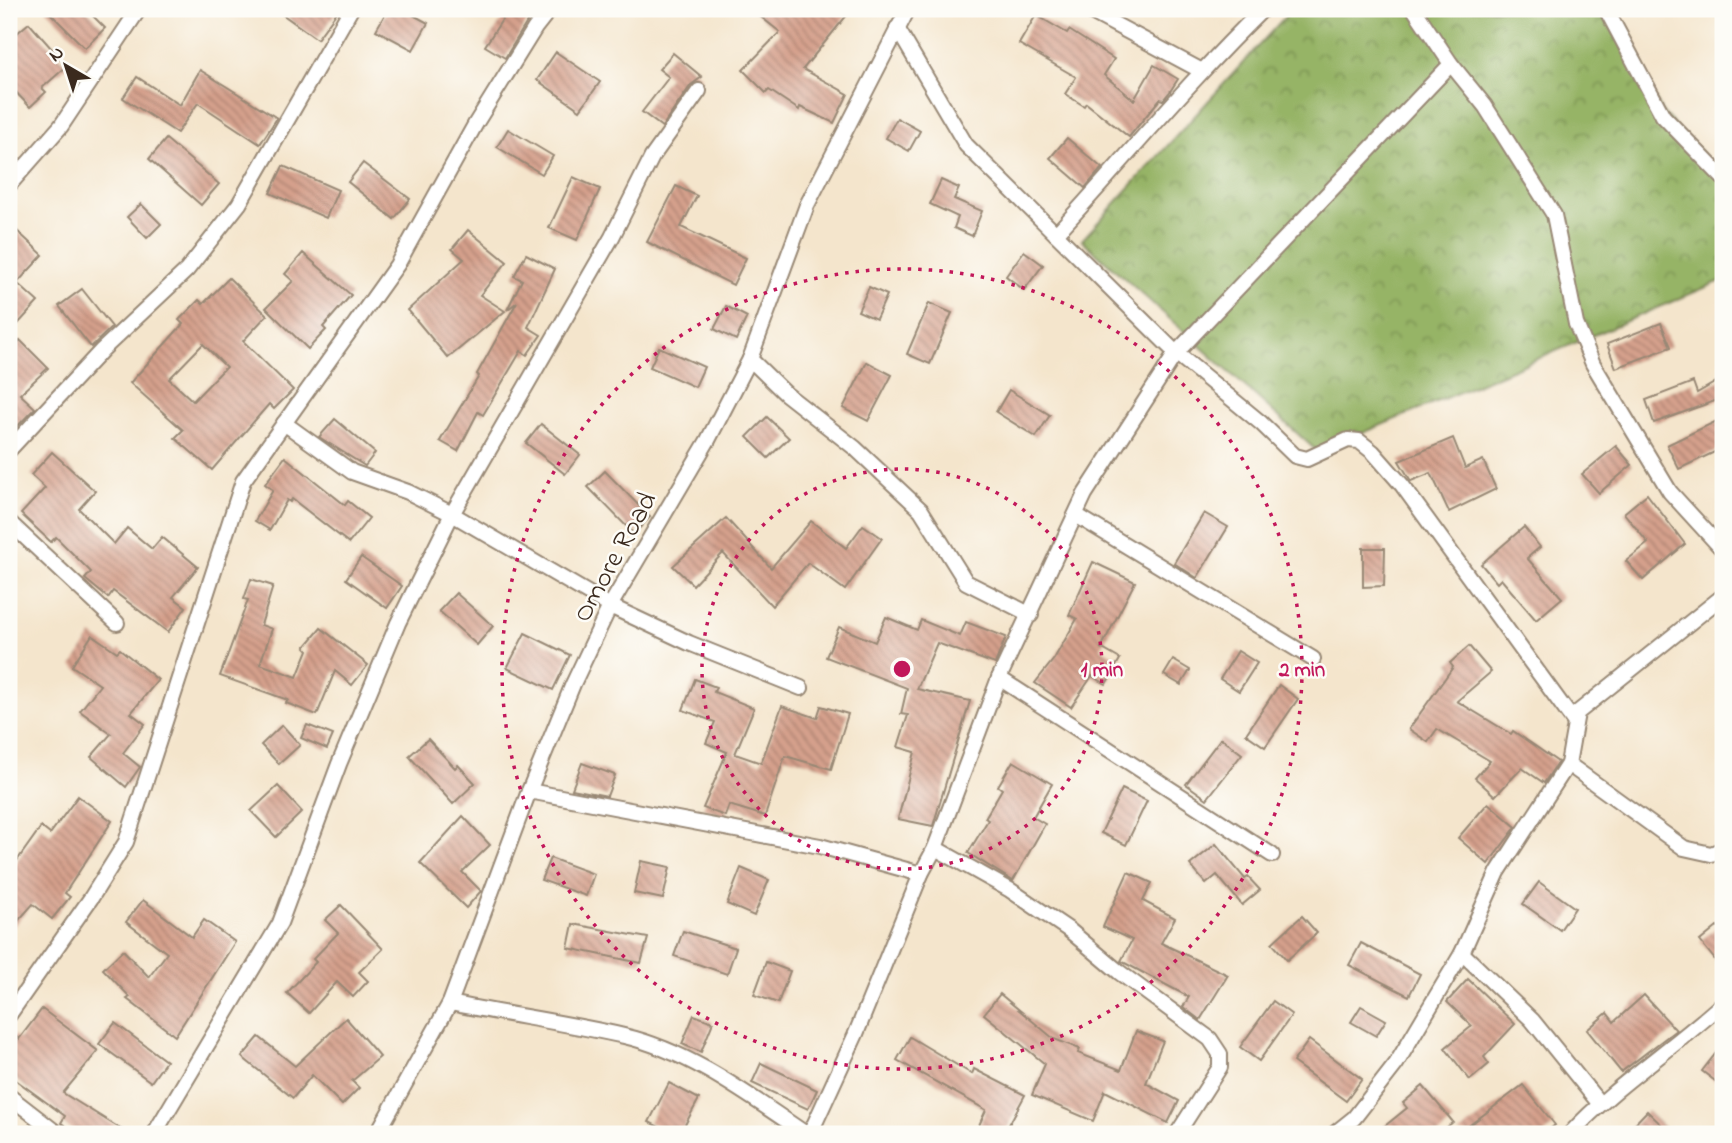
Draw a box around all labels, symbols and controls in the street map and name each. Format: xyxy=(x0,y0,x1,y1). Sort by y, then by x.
north arrow xyxy=(32,32,102,102)
text: N xyxy=(43,40,70,69)
street label: Omore Road xyxy=(563,485,669,631)
text: 1 min xyxy=(1081,656,1123,686)
text: 2 min xyxy=(1278,656,1325,686)
centre of rings xyxy=(890,657,914,681)

